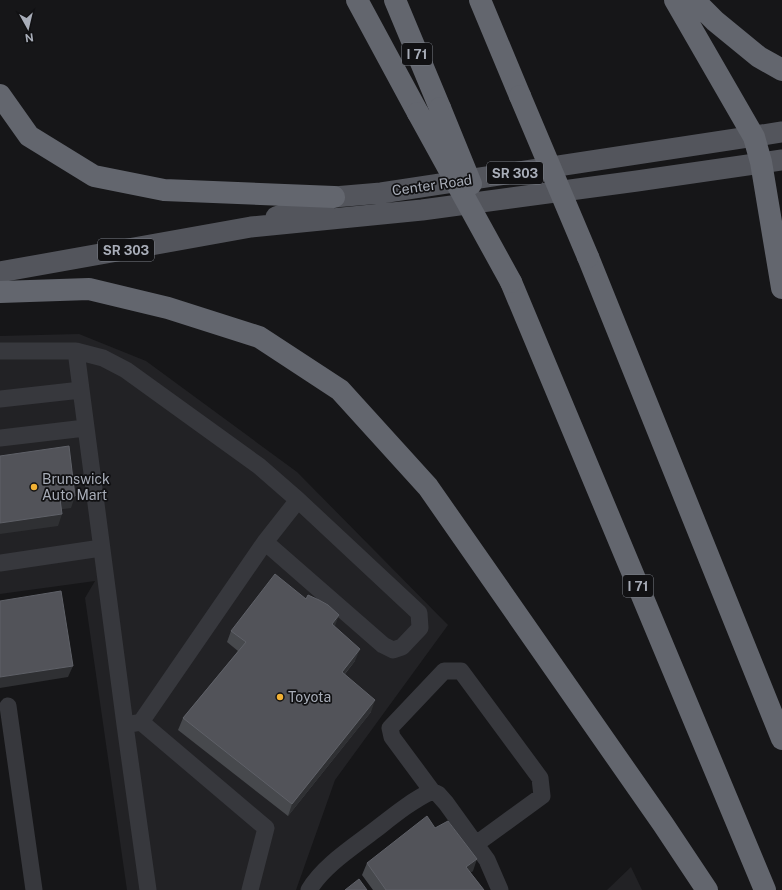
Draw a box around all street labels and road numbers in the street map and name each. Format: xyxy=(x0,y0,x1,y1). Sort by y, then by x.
road number: I 71 xyxy=(402,43,432,65)
road number: SR 303 xyxy=(487,162,543,184)
street label: Center Road xyxy=(391,171,473,199)
road number: SR 303 xyxy=(98,239,154,261)
road number: I 71 xyxy=(623,575,653,597)

